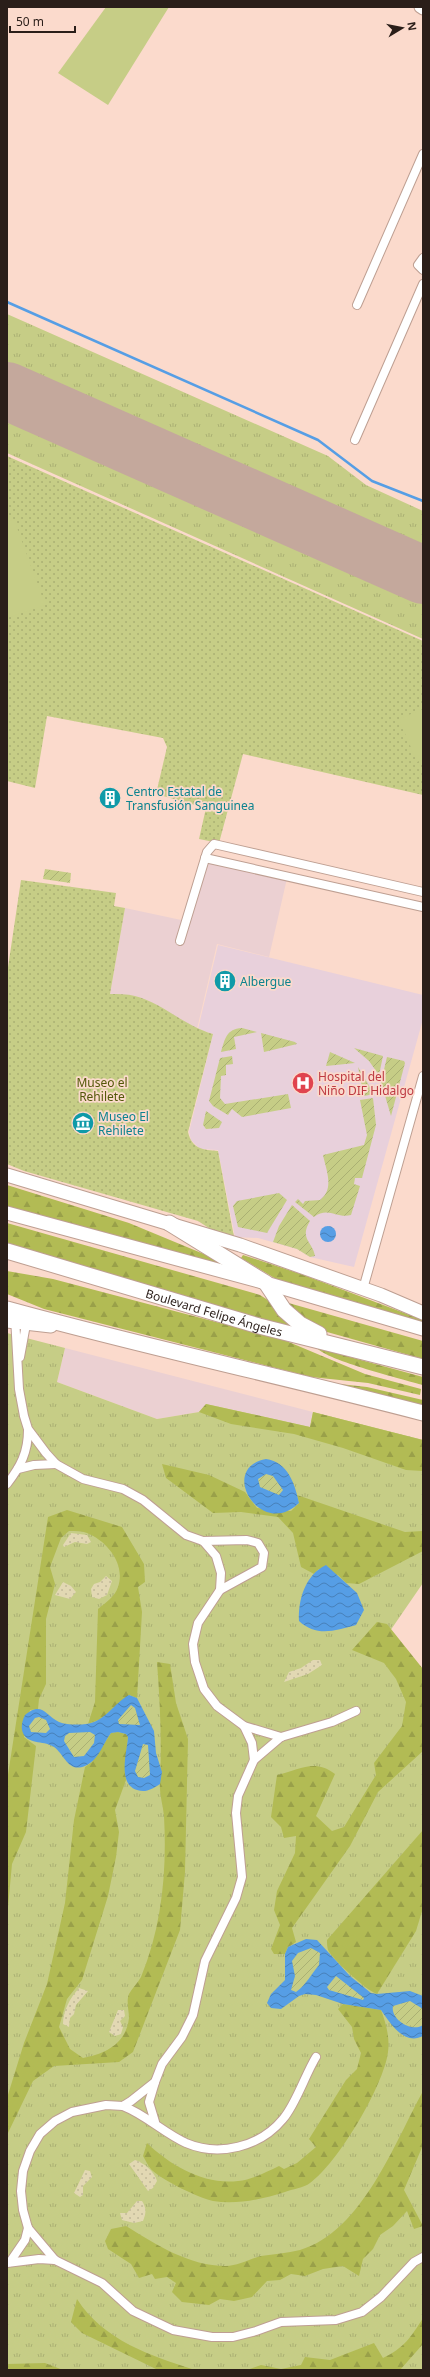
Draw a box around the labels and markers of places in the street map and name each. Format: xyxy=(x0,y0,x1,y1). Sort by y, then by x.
place label: Centro Estatal de Transfusión Sanguinea xyxy=(126,783,254,814)
building icon: Centro Estatal de Transfusión Sanguinea xyxy=(97,785,123,811)
building icon: Albergue xyxy=(212,968,238,994)
place label: Albergue xyxy=(240,973,292,990)
place label: Hospital del Niño DIF Hidalgo xyxy=(318,1068,414,1099)
hospital icon: Hospital del Niño DIF Hidalgo xyxy=(290,1070,316,1096)
place label: Museo El Rehilete xyxy=(98,1108,149,1139)
museum icon: Museo El Rehilete xyxy=(70,1110,96,1136)

